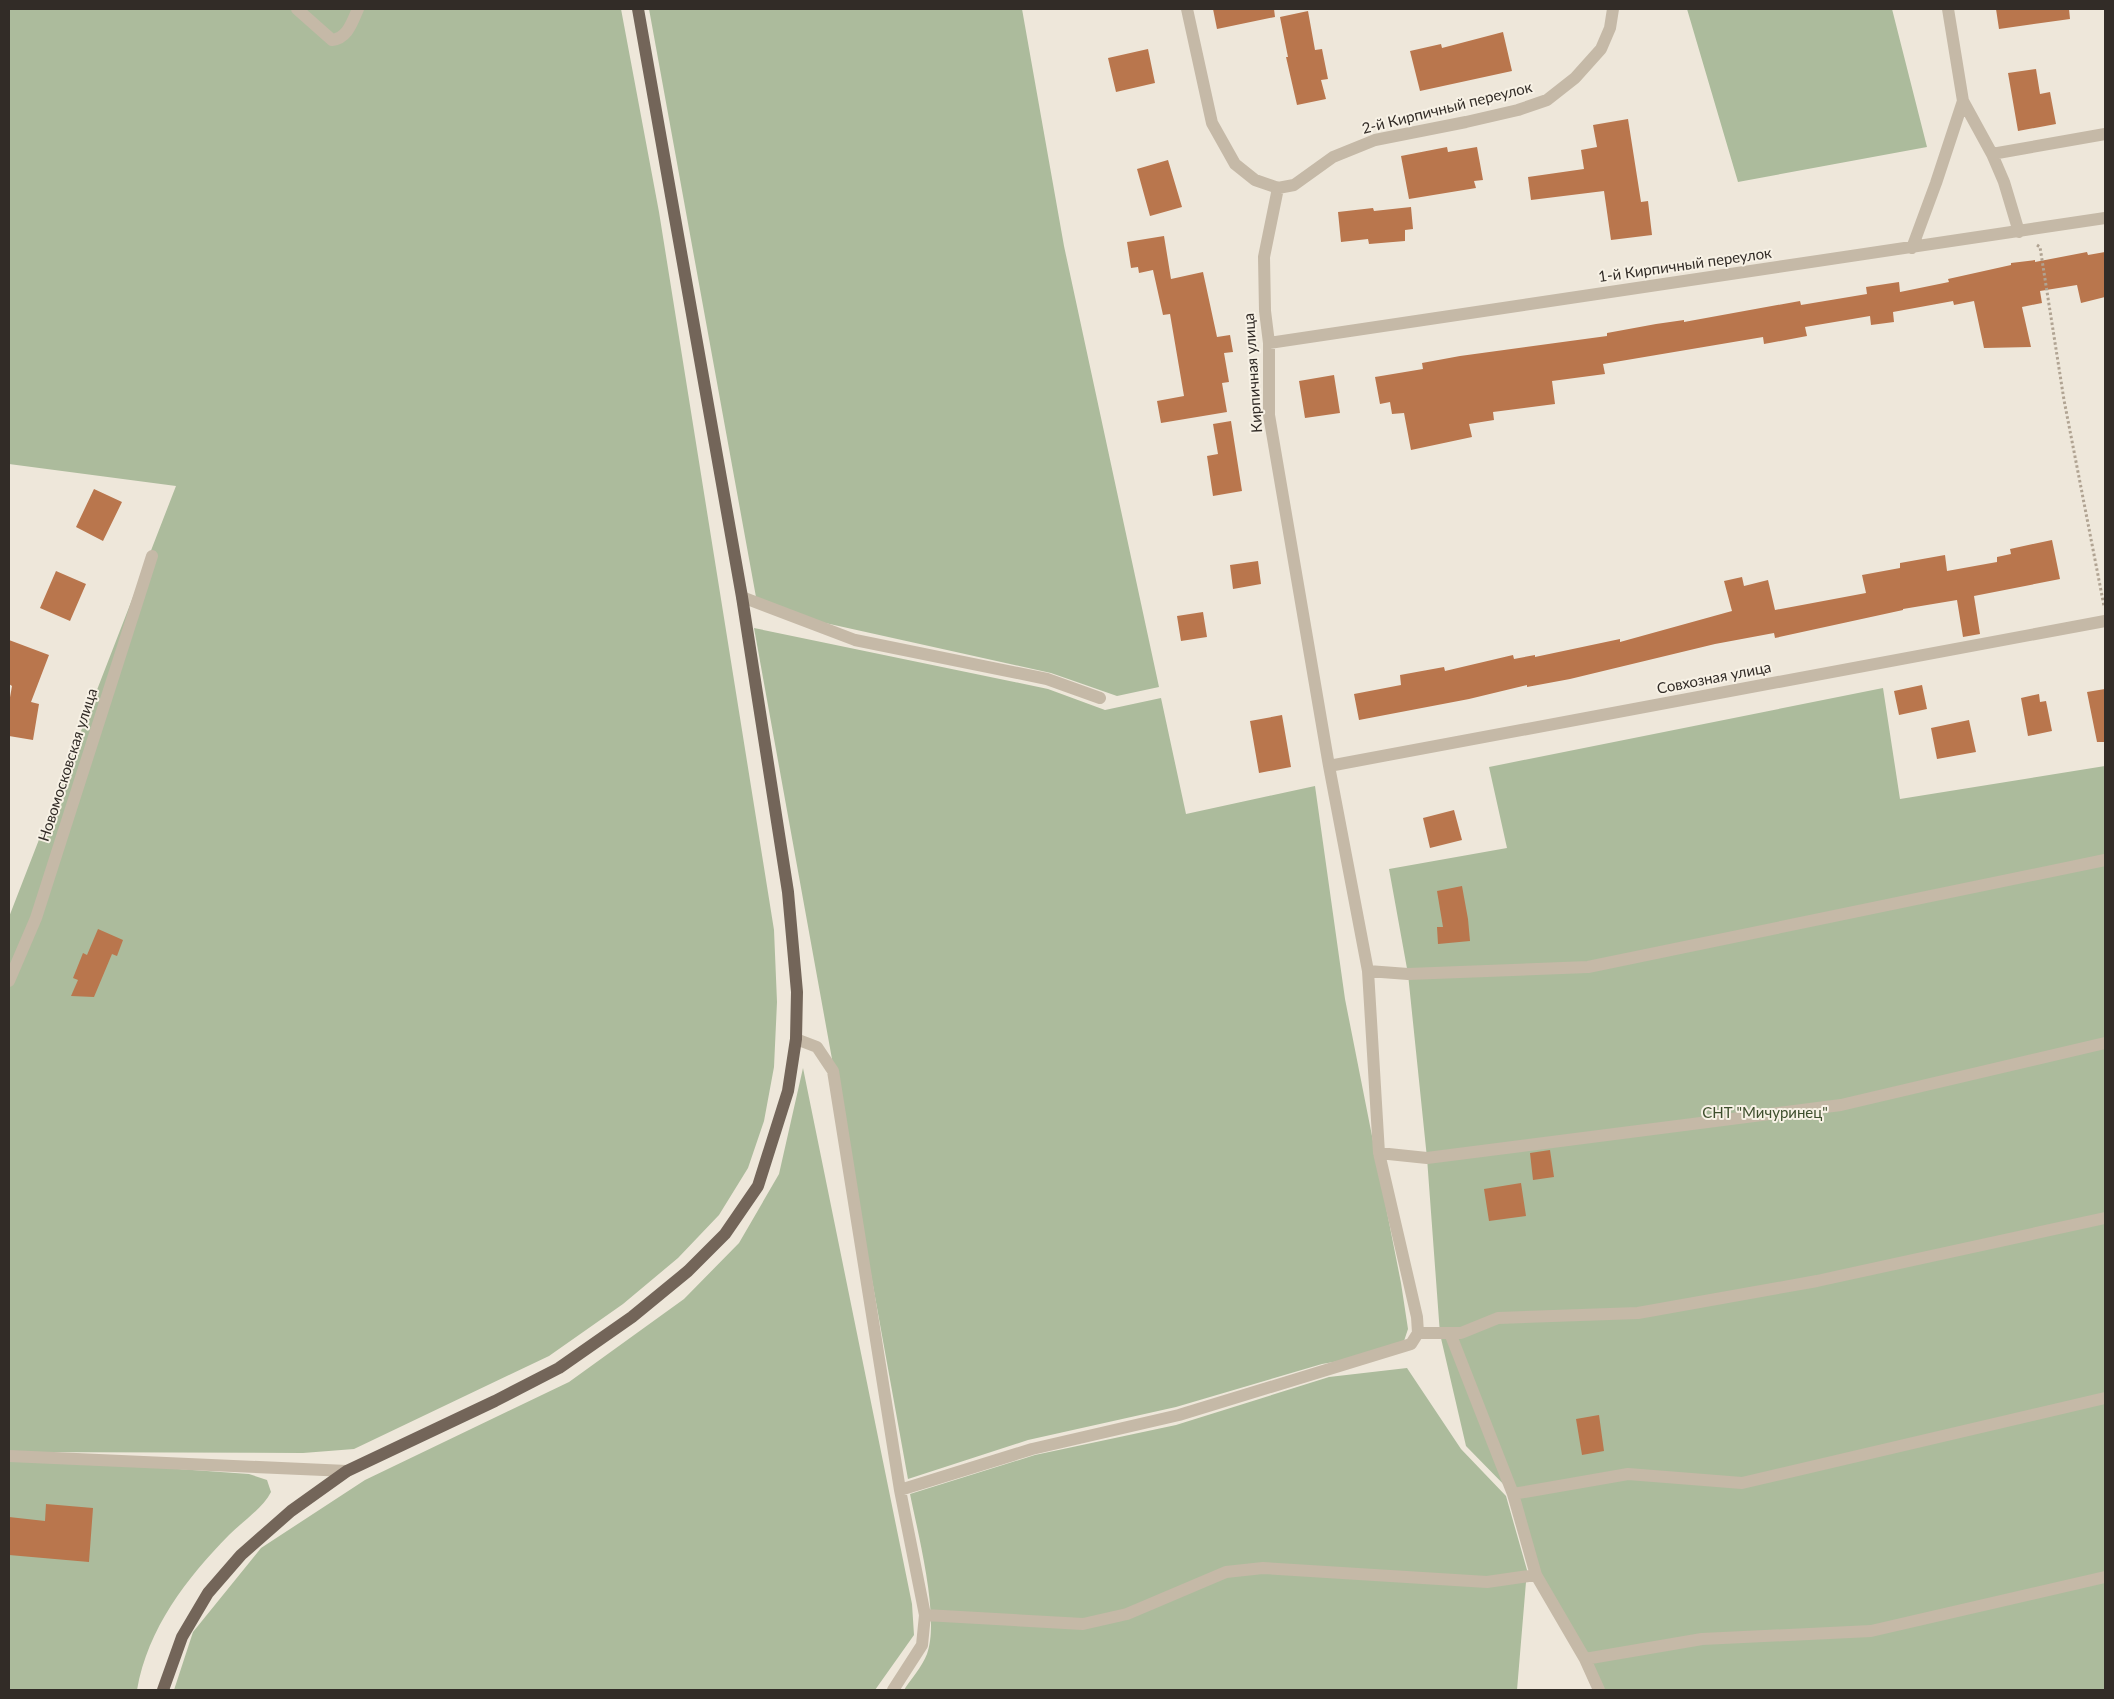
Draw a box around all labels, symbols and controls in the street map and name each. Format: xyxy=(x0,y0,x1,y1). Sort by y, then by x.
street label: 2-й Кирпичный переулок xyxy=(1360,77,1534,137)
street label: 1-й Кирпичный переулок xyxy=(1597,243,1773,285)
street label: Кирпичная улица xyxy=(1239,313,1265,433)
street label: Совхозная улица xyxy=(1655,657,1772,697)
street label: Новомосковская улица xyxy=(34,686,100,844)
park label: СНТ "Мичуринец" xyxy=(1702,1103,1828,1121)

